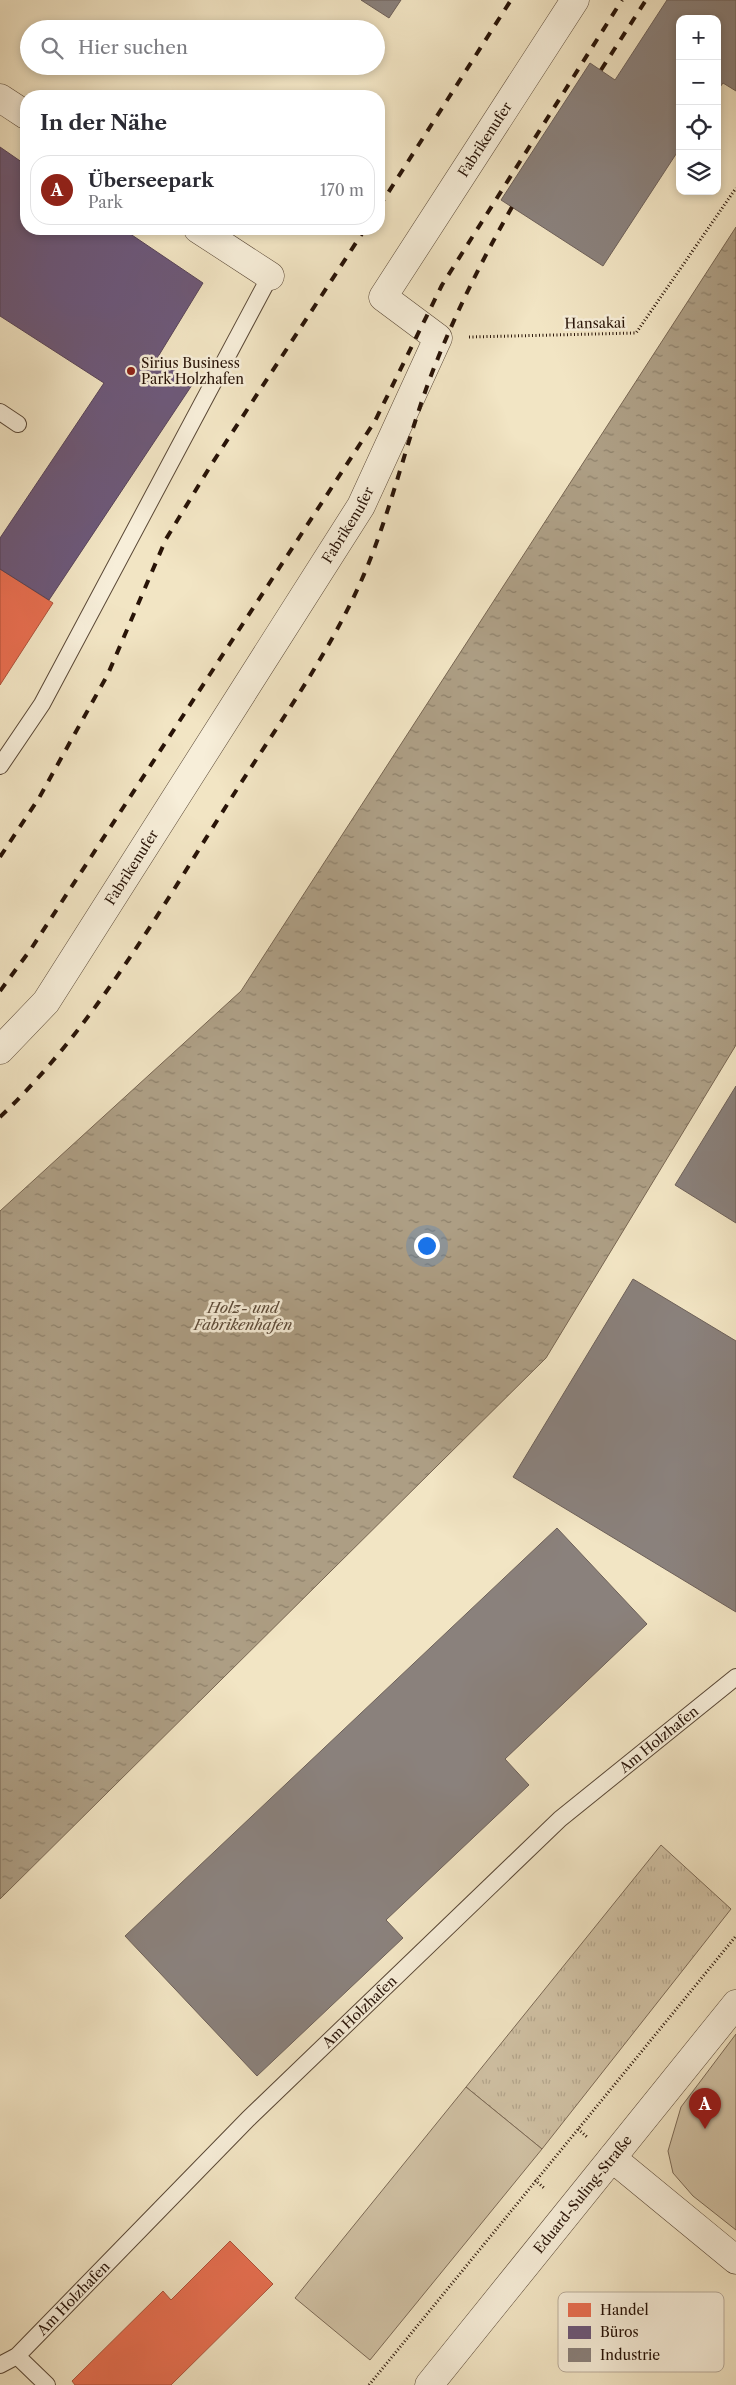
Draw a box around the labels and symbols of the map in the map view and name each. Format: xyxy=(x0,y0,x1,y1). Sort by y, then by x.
street label: Fabrikenufer xyxy=(454,98,516,181)
street label: Hansakai xyxy=(564,313,626,333)
place label: Sirius Business Park Holzhafen xyxy=(141,354,244,388)
marker: Sirius Business Park Holzhafen xyxy=(125,365,137,377)
street label: Fabrikenufer xyxy=(318,484,378,567)
street label: Fabrikenufer xyxy=(101,826,162,908)
your location xyxy=(414,1233,440,1259)
water label: Holz- und Fabrikenhafen xyxy=(193,1298,292,1334)
street label: Am Holzhafen xyxy=(615,1702,702,1777)
street label: Am Holzhafen xyxy=(318,1972,401,2052)
pin: A xyxy=(689,2088,721,2129)
street label: Eduard-Suling-Straße xyxy=(530,2131,636,2257)
street label: Am Holzhafen xyxy=(33,2257,114,2340)
legend xyxy=(558,2292,724,2372)
text: Handel xyxy=(600,2301,649,2319)
text: Büros xyxy=(600,2323,639,2341)
text: Industrie xyxy=(600,2346,660,2364)

